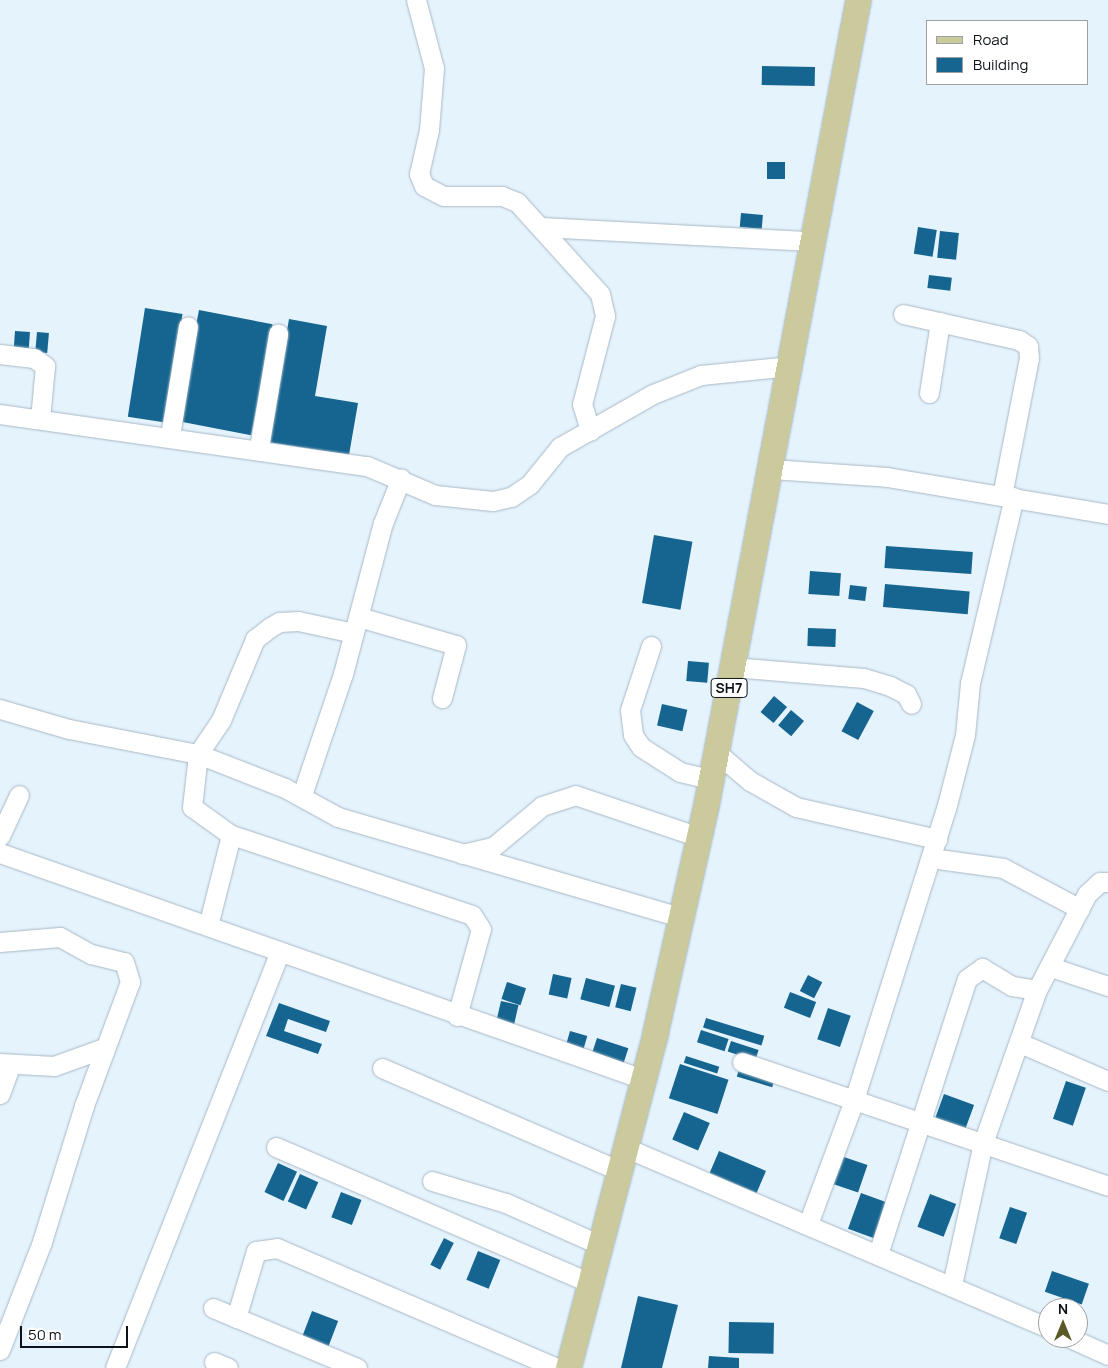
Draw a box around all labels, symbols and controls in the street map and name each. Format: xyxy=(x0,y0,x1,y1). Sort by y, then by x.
legend xyxy=(926,20,1088,85)
text: Road xyxy=(973,29,1009,50)
text: Building xyxy=(973,54,1028,75)
road number: SH7 xyxy=(710,676,748,700)
north arrow xyxy=(1038,1298,1088,1348)
text: N xyxy=(1058,1299,1068,1318)
scale bar xyxy=(22,1316,130,1348)
text: 50 m xyxy=(28,1324,62,1345)

